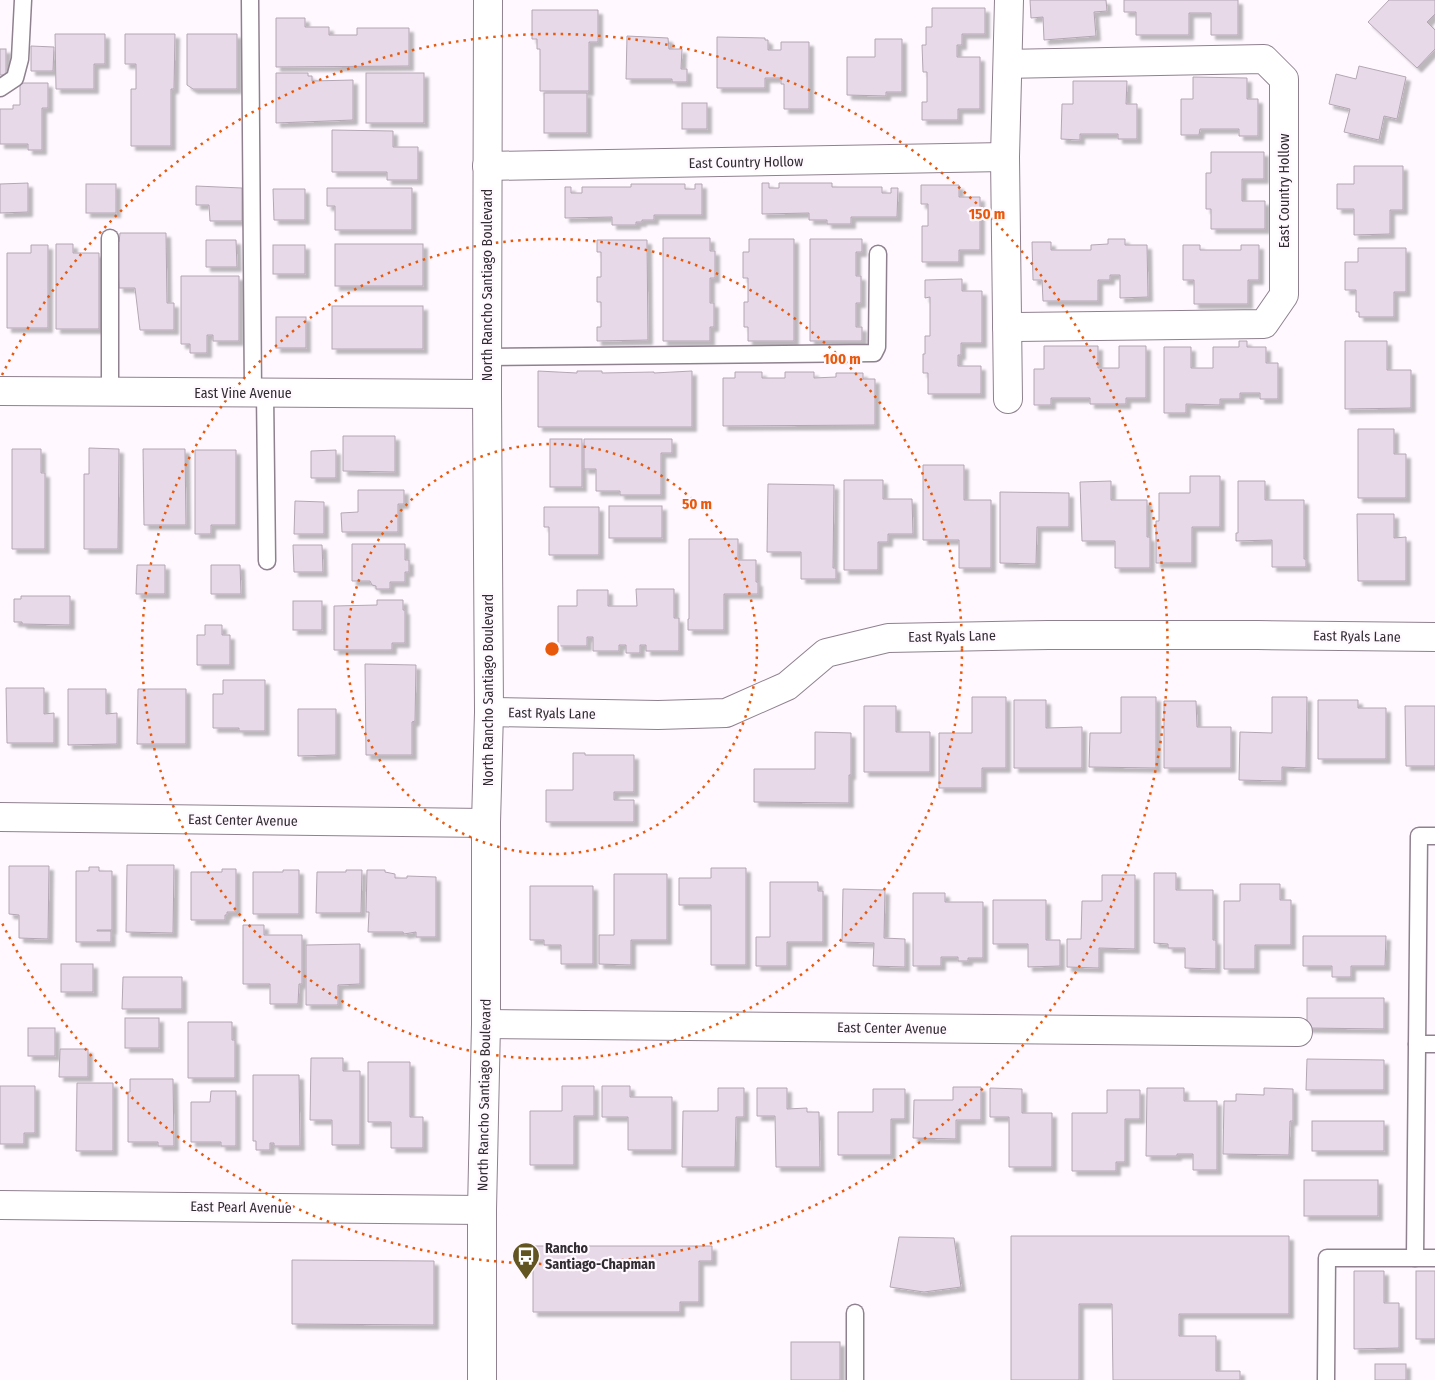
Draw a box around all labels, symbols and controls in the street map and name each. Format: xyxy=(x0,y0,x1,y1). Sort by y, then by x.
street label: East Country Hollow xyxy=(1276,134,1293,248)
street label: East Country Hollow xyxy=(689,153,803,172)
street label: North Rancho Santiago Boulevard xyxy=(479,189,496,381)
text: 150 m xyxy=(969,205,1005,223)
text: 100 m xyxy=(823,350,861,368)
street label: East Vine Avenue xyxy=(194,385,292,402)
text: 50 m xyxy=(682,495,712,513)
street label: North Rancho Santiago Boulevard xyxy=(480,594,497,786)
street label: East Ryals Lane xyxy=(908,627,996,646)
street label: East Ryals Lane xyxy=(1313,627,1401,646)
centre of rings xyxy=(543,640,561,658)
street label: East Ryals Lane xyxy=(508,704,596,723)
street label: East Center Avenue xyxy=(188,811,298,830)
street label: North Rancho Santiago Boulevard xyxy=(474,999,495,1191)
street label: East Center Avenue xyxy=(837,1019,947,1038)
street label: East Pearl Avenue xyxy=(190,1198,292,1217)
place label: Rancho Santiago-Chapman xyxy=(545,1240,655,1273)
bus stop icon: Rancho Santiago-Chapman xyxy=(511,1241,541,1280)

